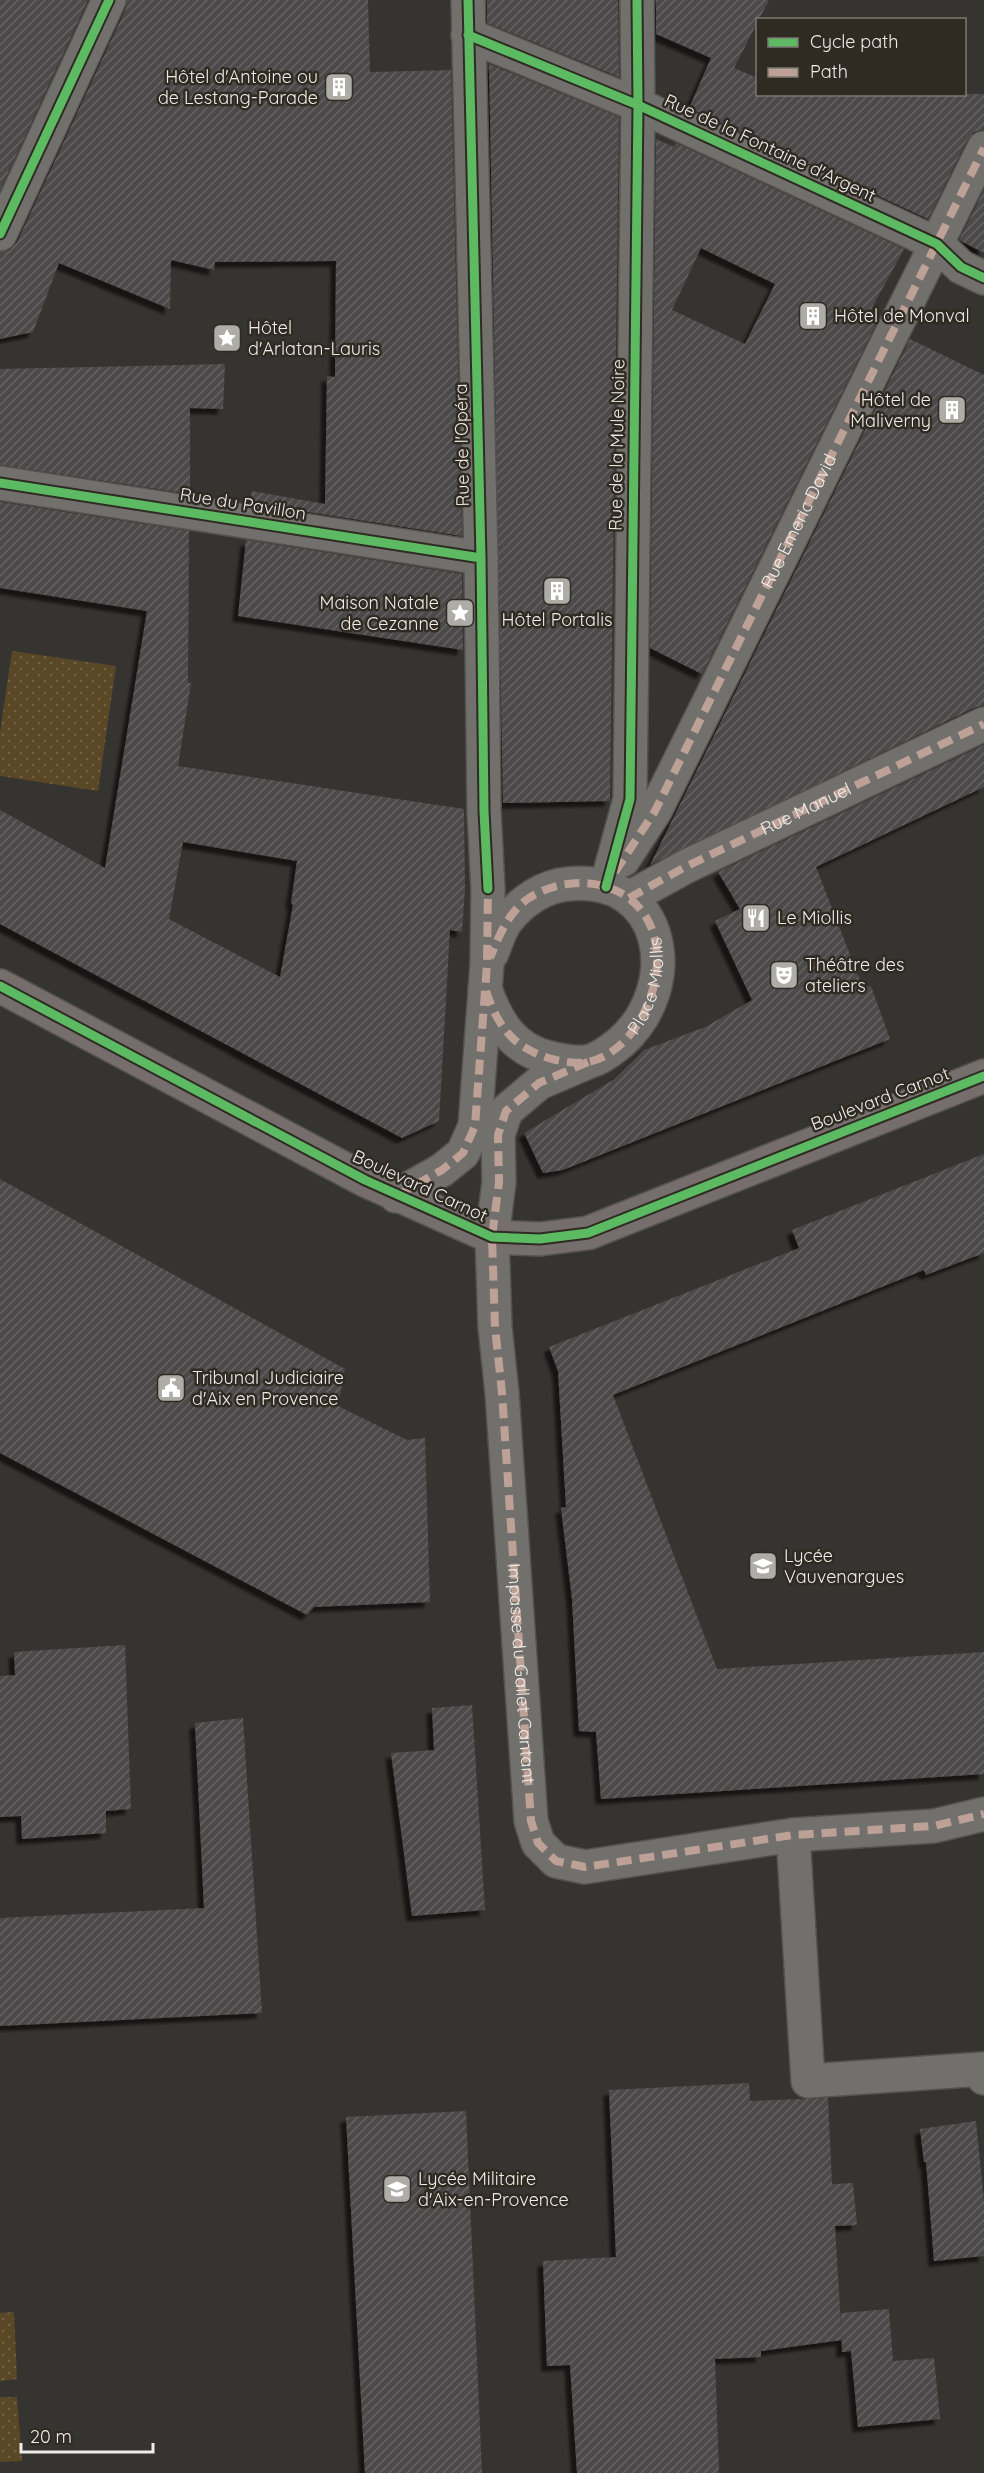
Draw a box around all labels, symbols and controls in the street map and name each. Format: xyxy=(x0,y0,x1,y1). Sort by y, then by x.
legend xyxy=(756,18,966,96)
text: Cycle path xyxy=(810,30,898,53)
text: Path xyxy=(810,60,848,83)
place label: Hôtel d'Antoine ou de Lestang-Parade xyxy=(158,65,318,109)
building icon: Hôtel d'Antoine ou de Lestang-Parade xyxy=(323,71,355,103)
street label: Rue de la Fontaine d'Argent xyxy=(661,88,880,207)
building icon: Hôtel de Monval xyxy=(797,300,829,332)
place label: Hôtel de Monval xyxy=(834,304,970,327)
place label: Hôtel d'Arlatan-Lauris xyxy=(248,316,380,360)
place icon: Hôtel d'Arlatan-Lauris xyxy=(211,322,243,354)
street label: Rue de la Mule Noire xyxy=(604,359,629,531)
street label: Rue de l'Opéra xyxy=(449,383,474,507)
place label: Hôtel de Maliverny xyxy=(850,388,931,432)
building icon: Hôtel de Maliverny xyxy=(936,394,968,426)
street label: Rue Emeric David xyxy=(755,450,841,592)
street label: Rue du Pavillon xyxy=(178,482,308,525)
building icon: Hôtel Portalis xyxy=(541,575,573,607)
place label: Maison Natale de Cezanne xyxy=(320,591,439,635)
place icon: Maison Natale de Cezanne xyxy=(444,597,476,629)
place label: Hôtel Portalis xyxy=(502,608,612,631)
street label: Rue Manuel xyxy=(756,777,855,840)
restaurant icon: Le Miollis xyxy=(740,902,772,934)
place label: Le Miollis xyxy=(777,906,852,929)
street label: Place Miollis xyxy=(622,936,668,1039)
place label: Théâtre des ateliers xyxy=(805,953,905,997)
theatre icon: Théâtre des ateliers xyxy=(768,959,800,991)
street label: Boulevard Carnot xyxy=(807,1062,952,1136)
street label: Boulevard Carnot xyxy=(349,1144,491,1227)
place label: Tribunal Judiciaire d'Aix en Provence xyxy=(192,1366,344,1410)
public building icon: Tribunal Judiciaire d'Aix en Provence xyxy=(155,1372,187,1404)
place label: Lycée Vauvenargues xyxy=(784,1544,904,1588)
school or university icon: Lycée Vauvenargues xyxy=(747,1550,779,1582)
street label: Impasse du Gallet Cantant xyxy=(503,1563,540,1784)
place label: Lycée Militaire d'Aix-en-Provence xyxy=(418,2167,569,2211)
school or university icon: Lycée Militaire d'Aix-en-Provence xyxy=(381,2173,413,2205)
scale bar xyxy=(21,2416,153,2454)
text: 20 m xyxy=(30,2425,72,2448)

